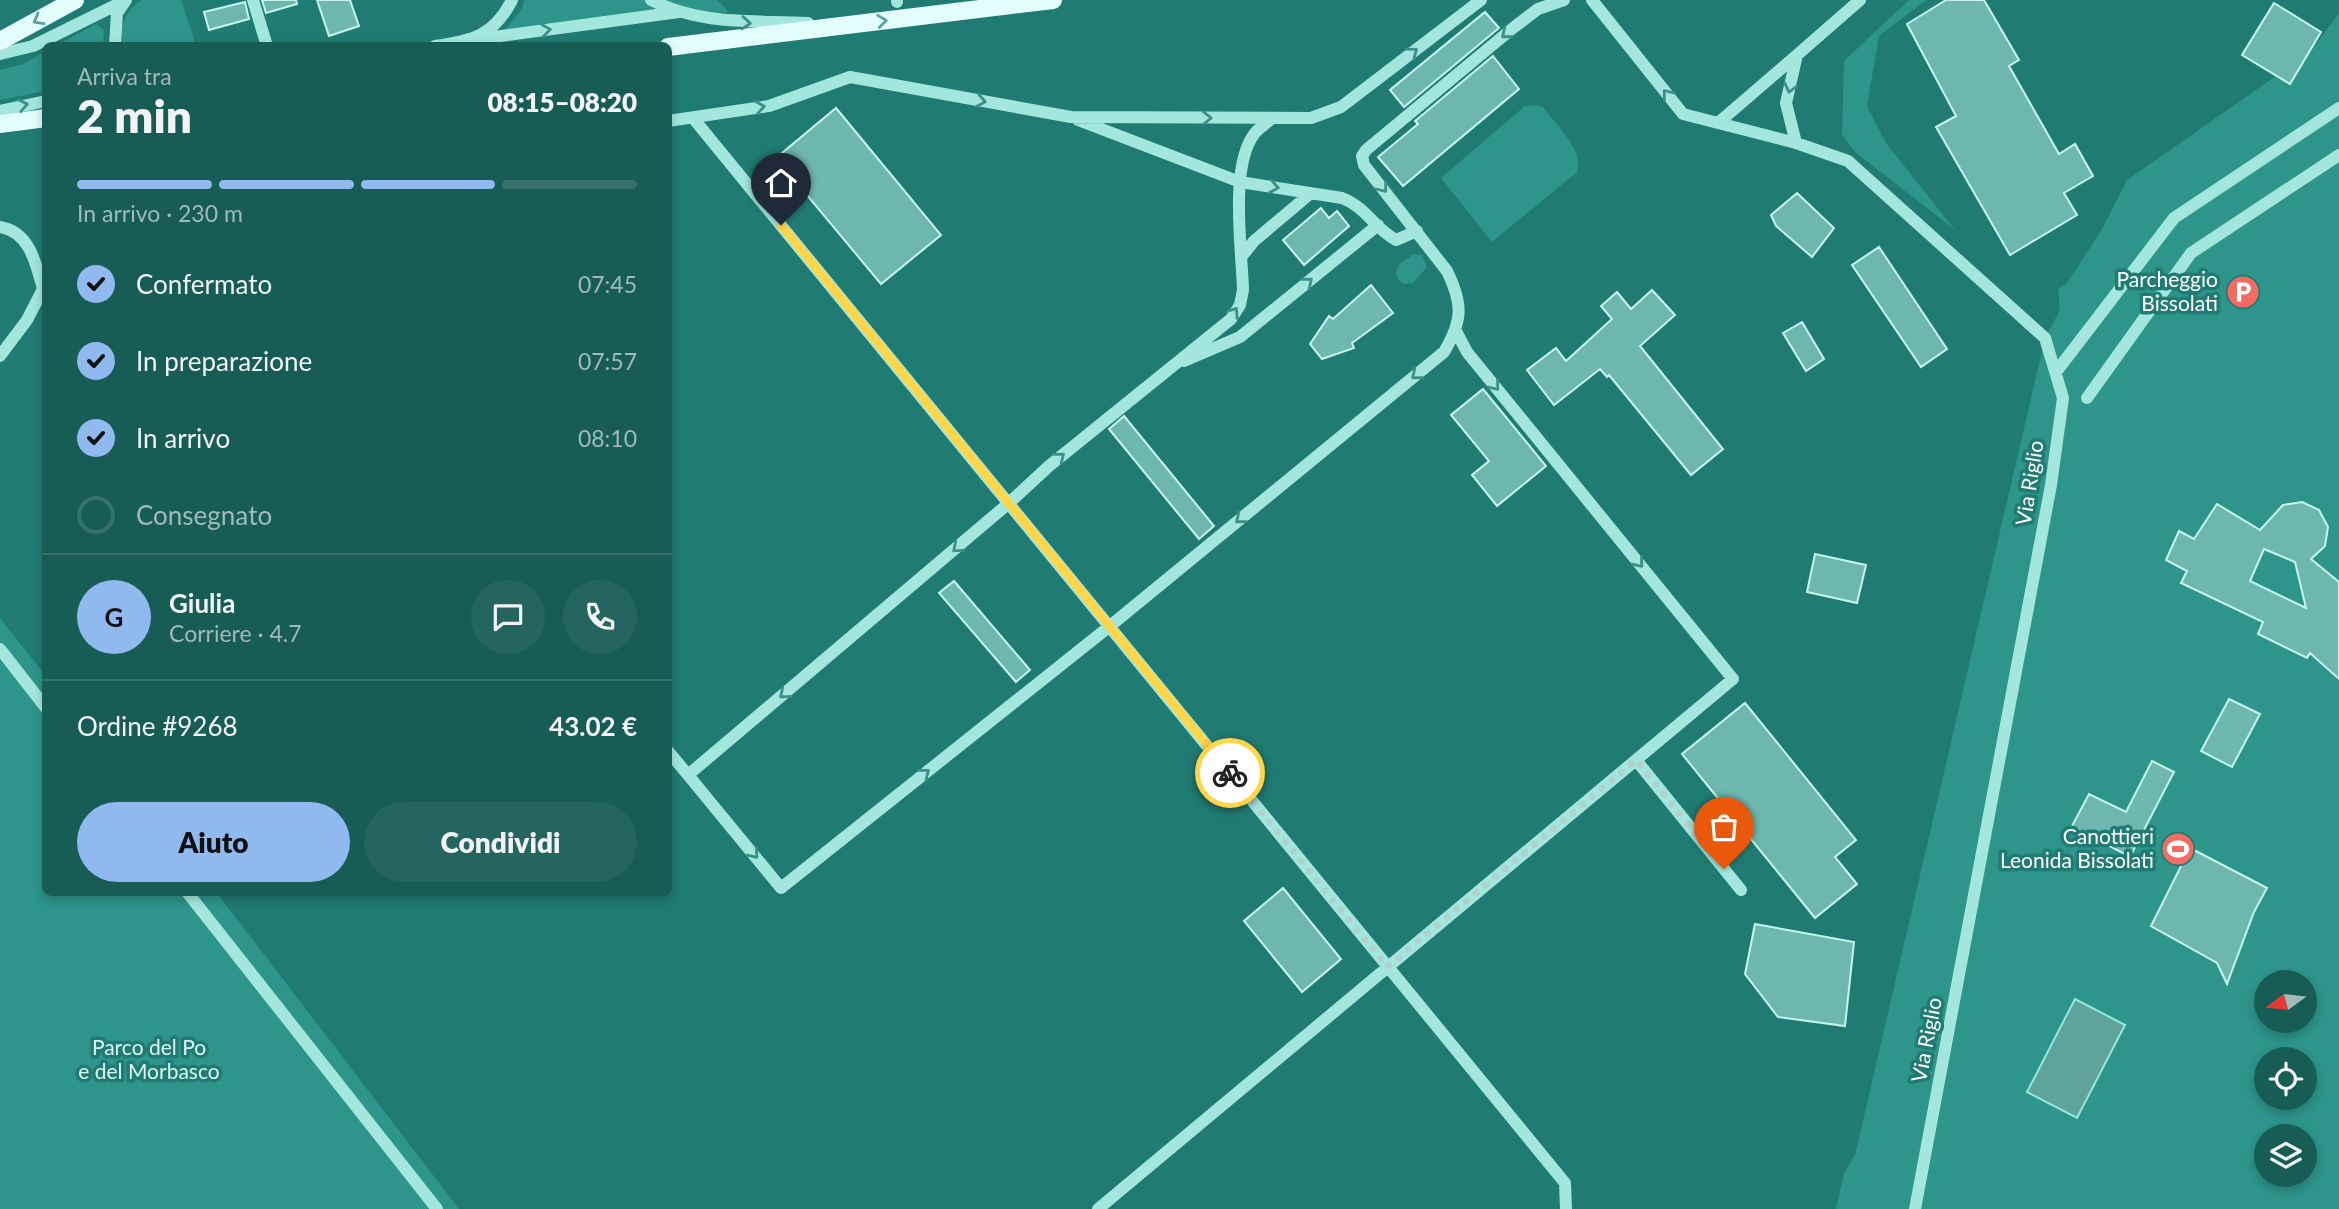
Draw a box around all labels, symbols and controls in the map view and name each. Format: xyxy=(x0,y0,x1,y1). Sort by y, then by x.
one-way arrow xyxy=(32,12,45,26)
one-way arrow xyxy=(876,13,888,28)
one-way arrow xyxy=(740,15,751,30)
one-way arrow xyxy=(540,22,552,37)
one-way arrow xyxy=(1501,26,1514,38)
one-way arrow xyxy=(1406,48,1418,60)
text: Arriva tra xyxy=(77,62,172,90)
one-way arrow xyxy=(1784,82,1798,94)
text: 08:15–08:20 xyxy=(487,86,637,118)
text: 2 min xyxy=(77,88,192,143)
one-way arrow xyxy=(1663,89,1676,102)
one-way arrow xyxy=(975,93,987,108)
one-way arrow xyxy=(17,99,29,114)
one-way arrow xyxy=(754,100,766,115)
one-way arrow xyxy=(1202,110,1212,126)
pin xyxy=(751,153,811,225)
icon: home xyxy=(762,164,800,202)
one-way arrow xyxy=(1268,179,1280,194)
one-way arrow xyxy=(1375,181,1388,193)
text: In arrivo · 230 m xyxy=(77,199,243,227)
icon: check xyxy=(77,265,115,303)
place label: Parcheggio Bissolati xyxy=(2116,266,2218,315)
text: Confermato xyxy=(136,268,272,300)
text: 07:45 xyxy=(578,270,637,298)
parking icon: Parcheggio Bissolati xyxy=(2224,273,2262,311)
one-way arrow xyxy=(1300,278,1313,290)
one-way arrow xyxy=(1225,307,1238,320)
icon: check xyxy=(77,342,115,380)
text: In preparazione xyxy=(136,345,312,377)
text: 07:57 xyxy=(578,347,637,375)
one-way arrow xyxy=(1411,366,1423,379)
one-way arrow xyxy=(1487,378,1499,391)
icon: check xyxy=(77,419,115,457)
text: In arrivo xyxy=(136,422,230,454)
text: 08:10 xyxy=(578,424,637,452)
street label: Via Riglio xyxy=(2009,438,2048,527)
one-way arrow xyxy=(1051,453,1064,465)
text: Consegnato xyxy=(136,499,272,531)
one-way arrow xyxy=(1236,511,1249,523)
one-way arrow xyxy=(953,539,965,552)
one-way arrow xyxy=(1630,555,1643,567)
button: chat xyxy=(471,580,545,654)
button: phone xyxy=(563,580,637,654)
text: Giulia xyxy=(169,587,235,619)
text: G xyxy=(105,601,123,633)
text: Corriere · 4.7 xyxy=(169,619,302,647)
one-way arrow xyxy=(779,686,792,698)
text: Ordine #9268 xyxy=(77,710,238,742)
text: 43.02 € xyxy=(549,710,637,742)
courier xyxy=(1195,738,1265,808)
icon: bike xyxy=(1211,754,1249,792)
one-way arrow xyxy=(918,769,930,782)
pin xyxy=(1694,797,1754,869)
button: Aiuto xyxy=(77,802,350,882)
button: Condividi xyxy=(364,802,637,882)
icon: bag xyxy=(1705,808,1743,846)
place label: Canottieri Leonida Bissolati xyxy=(2000,823,2154,872)
sports icon: Canottieri Leonida Bissolati xyxy=(2159,830,2197,868)
one-way arrow xyxy=(745,847,758,859)
north arrow xyxy=(2254,970,2317,1032)
map controls xyxy=(2254,970,2317,1187)
street label: Via Riglio xyxy=(1905,995,1946,1084)
park label: Parco del Po e del Morbasco xyxy=(78,1034,220,1083)
button: locate xyxy=(2254,1047,2317,1110)
button: layers xyxy=(2254,1124,2317,1187)

